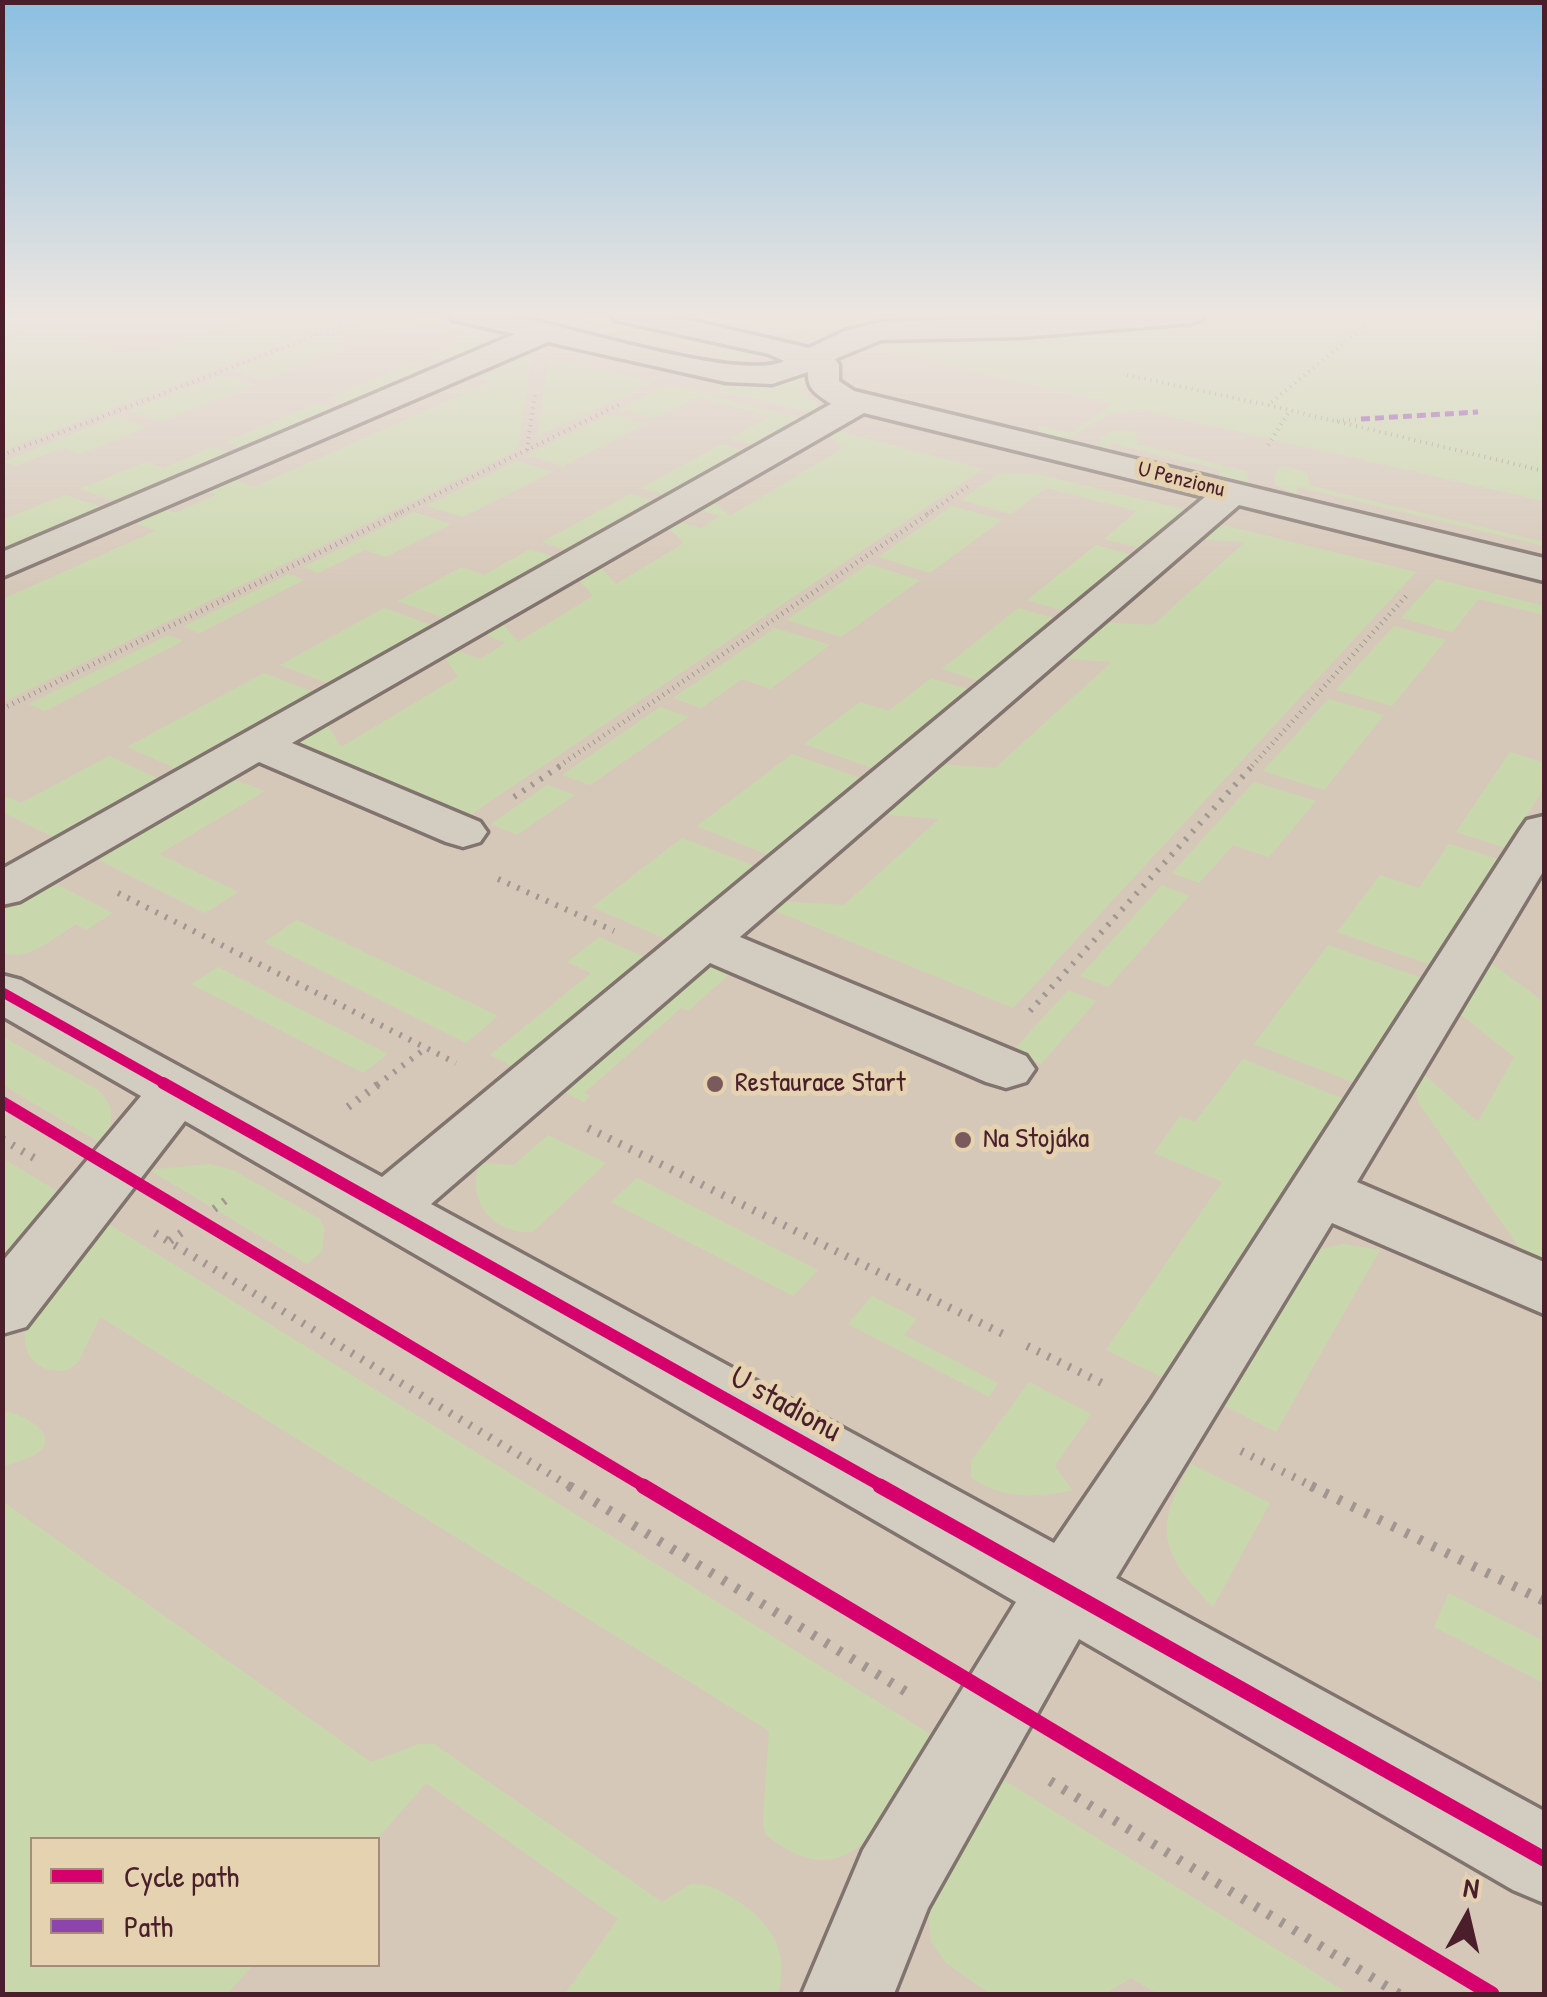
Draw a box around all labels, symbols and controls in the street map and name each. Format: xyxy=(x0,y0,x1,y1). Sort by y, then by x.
street label: U Penzionu xyxy=(1135,456,1227,504)
place label: Restaurace Start xyxy=(735,1067,906,1101)
marker: Restaurace Start xyxy=(704,1073,726,1095)
place label: Na Stojáka xyxy=(983,1123,1089,1157)
marker: Na Stojáka xyxy=(952,1129,974,1151)
street label: U stadionu xyxy=(723,1359,847,1451)
legend xyxy=(30,1837,380,1967)
text: Cycle path xyxy=(124,1856,239,1896)
north arrow xyxy=(1417,1867,1517,1967)
text: N xyxy=(1461,1867,1481,1907)
text: Path xyxy=(124,1906,173,1946)

